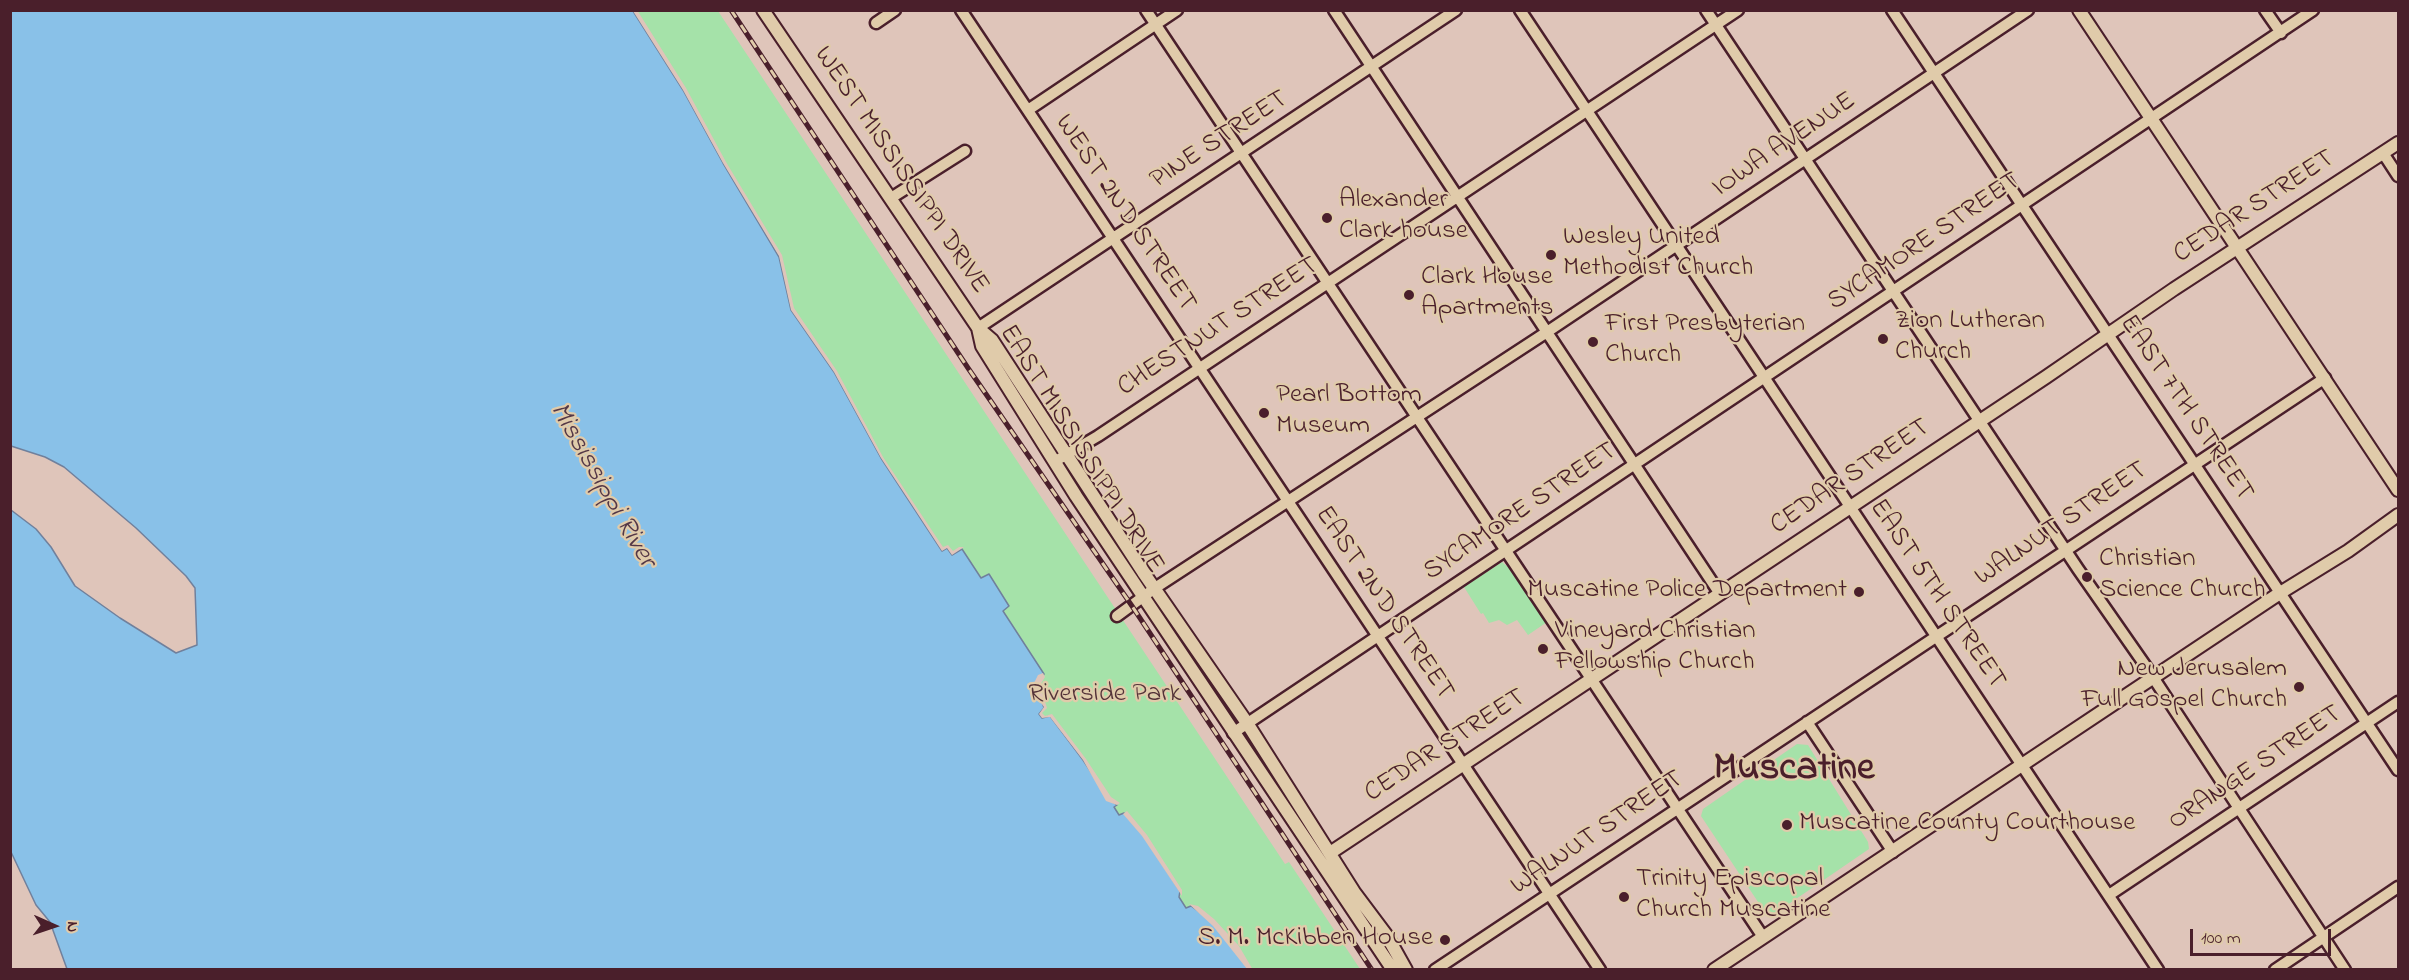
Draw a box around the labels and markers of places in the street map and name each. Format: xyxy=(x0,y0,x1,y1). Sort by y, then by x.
place label: Alexander Clark house xyxy=(1339,186,1468,249)
marker: Alexander Clark house xyxy=(1320,211,1334,225)
place label: Wesley United Methodist Church xyxy=(1563,223,1753,286)
marker: Wesley United Methodist Church xyxy=(1544,248,1558,262)
place label: Clark House Apartments xyxy=(1421,263,1554,326)
marker: Clark House Apartments xyxy=(1402,288,1416,302)
place label: Zion Lutheran Church xyxy=(1895,307,2045,370)
place label: First Presbyterian Church xyxy=(1605,310,1805,373)
marker: Zion Lutheran Church xyxy=(1876,332,1890,346)
marker: First Presbyterian Church xyxy=(1586,335,1600,349)
place label: Pearl Bottom Museum xyxy=(1276,381,1422,444)
marker: Pearl Bottom Museum xyxy=(1257,406,1271,420)
place label: Christian Science Church xyxy=(2099,545,2266,608)
marker: Christian Science Church xyxy=(2080,570,2094,584)
place label: Muscatine Police Department xyxy=(1527,576,1847,608)
marker: Muscatine Police Department xyxy=(1852,585,1866,599)
place label: Vineyard Christian Fellowship Church xyxy=(1555,617,1756,680)
marker: Vineyard Christian Fellowship Church xyxy=(1536,642,1550,656)
place label: New Jerusalem Full Gospel Church xyxy=(2081,655,2287,718)
marker: New Jerusalem Full Gospel Church xyxy=(2292,680,2306,694)
place label: Muscatine County Courthouse xyxy=(1799,809,2135,841)
marker: Muscatine County Courthouse xyxy=(1780,818,1794,832)
place label: Trinity Episcopal Church Muscatine xyxy=(1636,865,1830,928)
marker: Trinity Episcopal Church Muscatine xyxy=(1617,890,1631,904)
place label: S. M. McKibben House xyxy=(1198,924,1433,956)
marker: S. M. McKibben House xyxy=(1438,933,1452,947)

